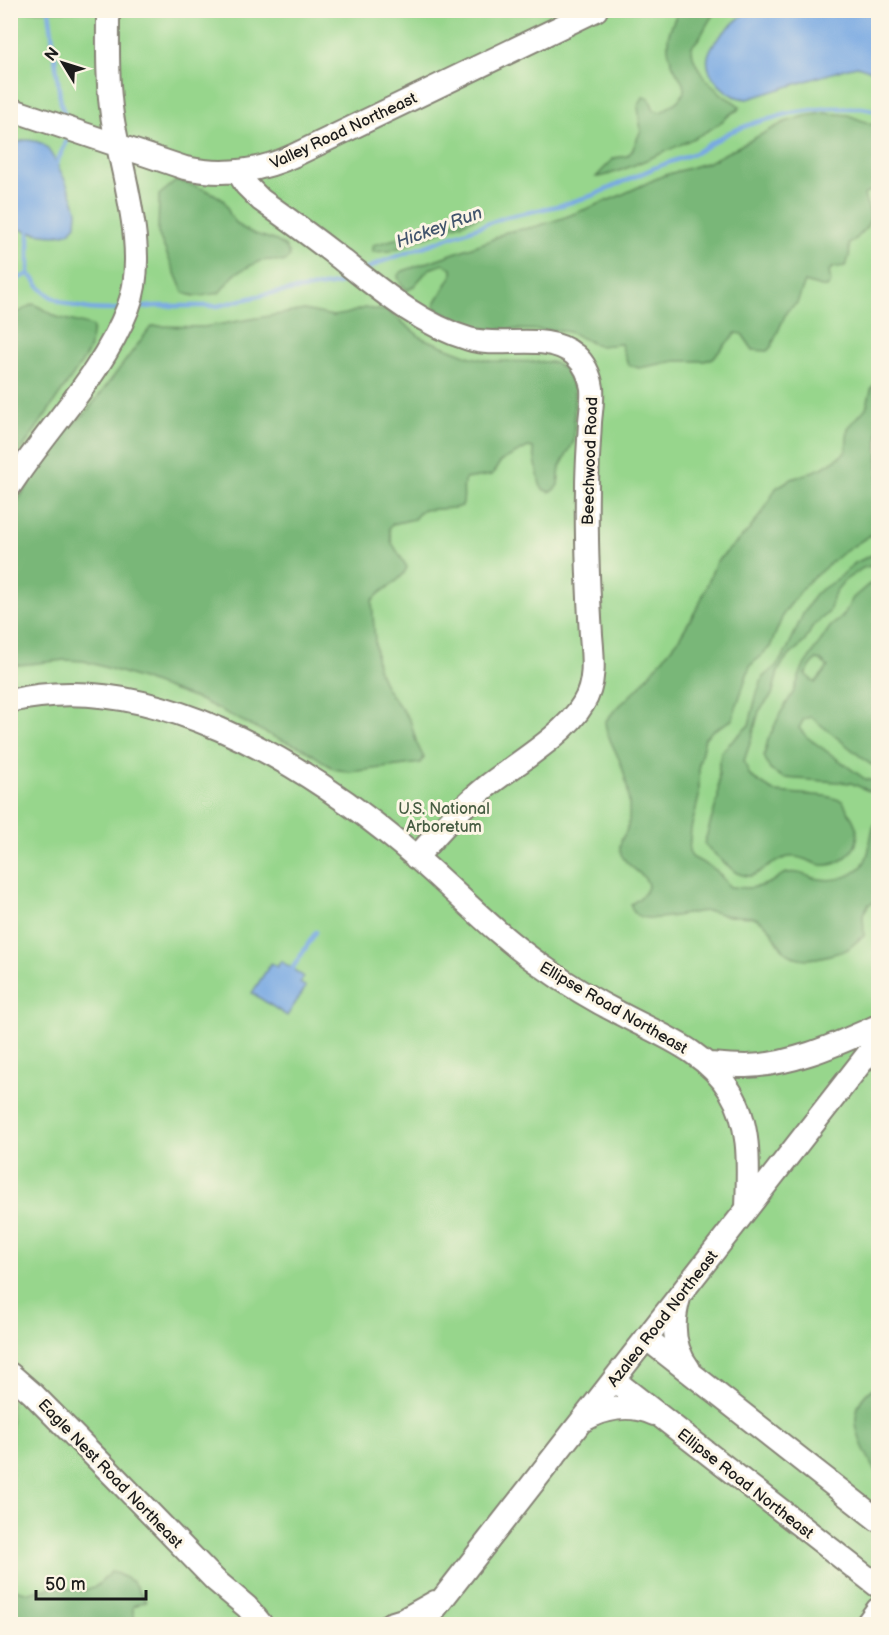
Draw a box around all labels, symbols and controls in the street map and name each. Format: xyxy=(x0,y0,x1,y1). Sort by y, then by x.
north arrow xyxy=(33,33,93,93)
text: N xyxy=(41,44,64,65)
street label: Valley Road Northeast xyxy=(267,89,420,174)
water label: Hickey Run xyxy=(393,202,485,253)
street label: Beechwood Road xyxy=(579,397,602,525)
park label: U.S. National Arboretum xyxy=(398,800,490,837)
street label: Ellipse Road Northeast xyxy=(536,958,691,1058)
street label: Azalea Road Northeast xyxy=(604,1247,722,1391)
street label: Eagle Nest Road Northeast xyxy=(34,1396,186,1553)
street label: Ellipse Road Northeast xyxy=(673,1425,817,1543)
scale bar xyxy=(36,1563,146,1601)
text: 50 m xyxy=(45,1574,86,1595)

